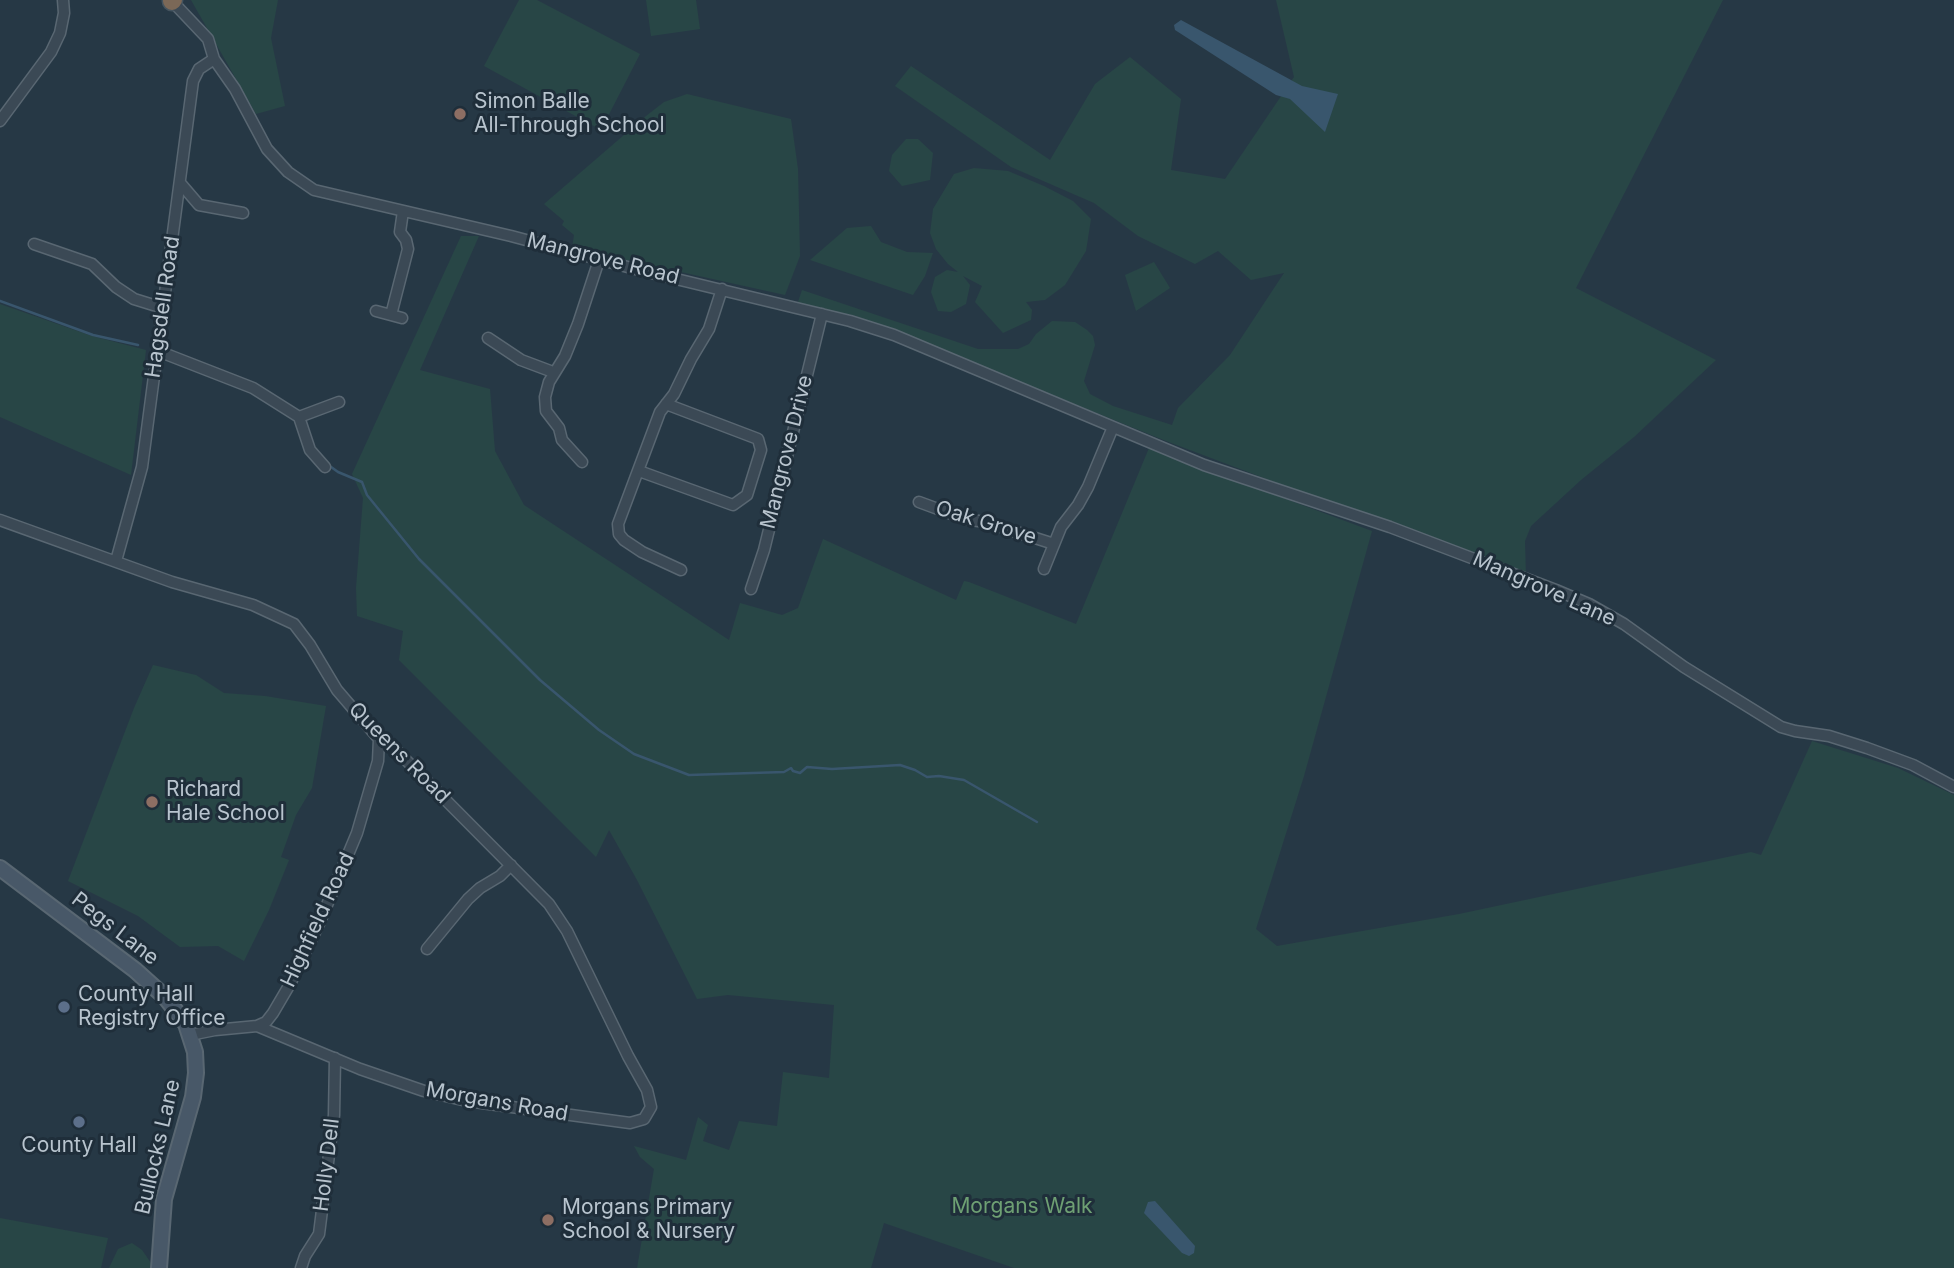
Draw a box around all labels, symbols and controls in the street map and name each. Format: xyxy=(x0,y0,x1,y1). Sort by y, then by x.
place label: Simon Balle All-Through School xyxy=(474,89,665,139)
marker: Simon Balle All-Through School xyxy=(452,106,468,122)
street label: Mangrove Road xyxy=(524,228,682,290)
street label: Hagsdell Road xyxy=(141,234,185,380)
street label: Mangrove Drive xyxy=(756,373,818,531)
street label: Oak Grove xyxy=(932,496,1040,550)
street label: Mangrove Lane xyxy=(1469,546,1619,632)
street label: Queens Road xyxy=(343,697,455,809)
place label: Richard Hale School xyxy=(166,777,285,827)
marker: Richard Hale School xyxy=(144,794,160,810)
street label: Highfield Road xyxy=(276,849,360,991)
street label: Pegs Lane xyxy=(66,887,164,971)
place label: County Hall Registry Office xyxy=(78,982,225,1032)
marker: County Hall Registry Office xyxy=(56,999,72,1015)
street label: Bullocks Lane xyxy=(130,1077,186,1217)
street label: Morgans Road xyxy=(424,1077,570,1127)
marker: County Hall xyxy=(71,1114,87,1130)
street label: Holly Dell xyxy=(309,1117,345,1213)
place label: County Hall xyxy=(21,1133,137,1159)
park label: Morgans Walk xyxy=(951,1194,1093,1220)
place label: Morgans Primary School & Nursery xyxy=(562,1195,735,1245)
marker: Morgans Primary School & Nursery xyxy=(540,1212,556,1228)

